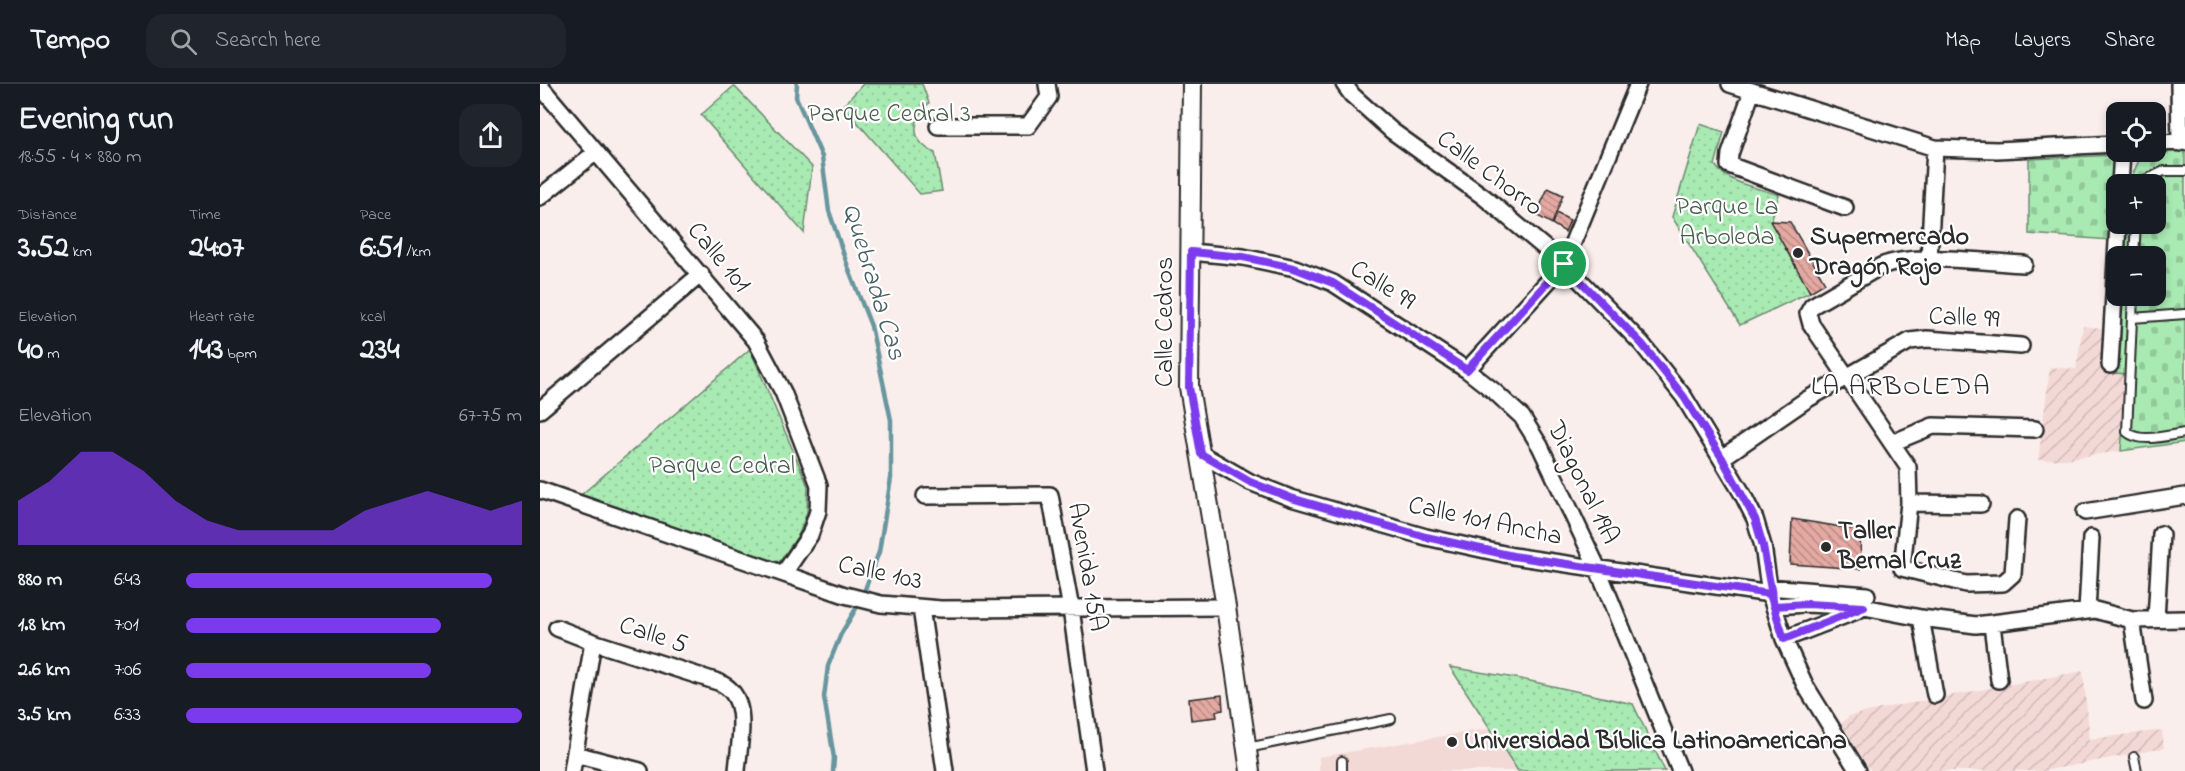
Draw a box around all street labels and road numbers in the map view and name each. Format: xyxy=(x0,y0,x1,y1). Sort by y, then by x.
street label: Calle Chorro xyxy=(1428,121,1550,227)
street label: Calle 101 xyxy=(677,214,759,302)
street label: Calle 99 xyxy=(1342,251,1422,321)
street label: Calle Cedros xyxy=(1147,257,1185,387)
street label: Calle 99 xyxy=(1928,298,2001,340)
street label: Diagonal 19A xyxy=(1535,414,1628,551)
street label: Calle 101 Ancha xyxy=(1405,487,1565,557)
street label: Avenida 15A xyxy=(1056,500,1116,634)
street label: Calle 103 xyxy=(834,547,926,601)
street label: Calle 5 xyxy=(614,607,692,665)

